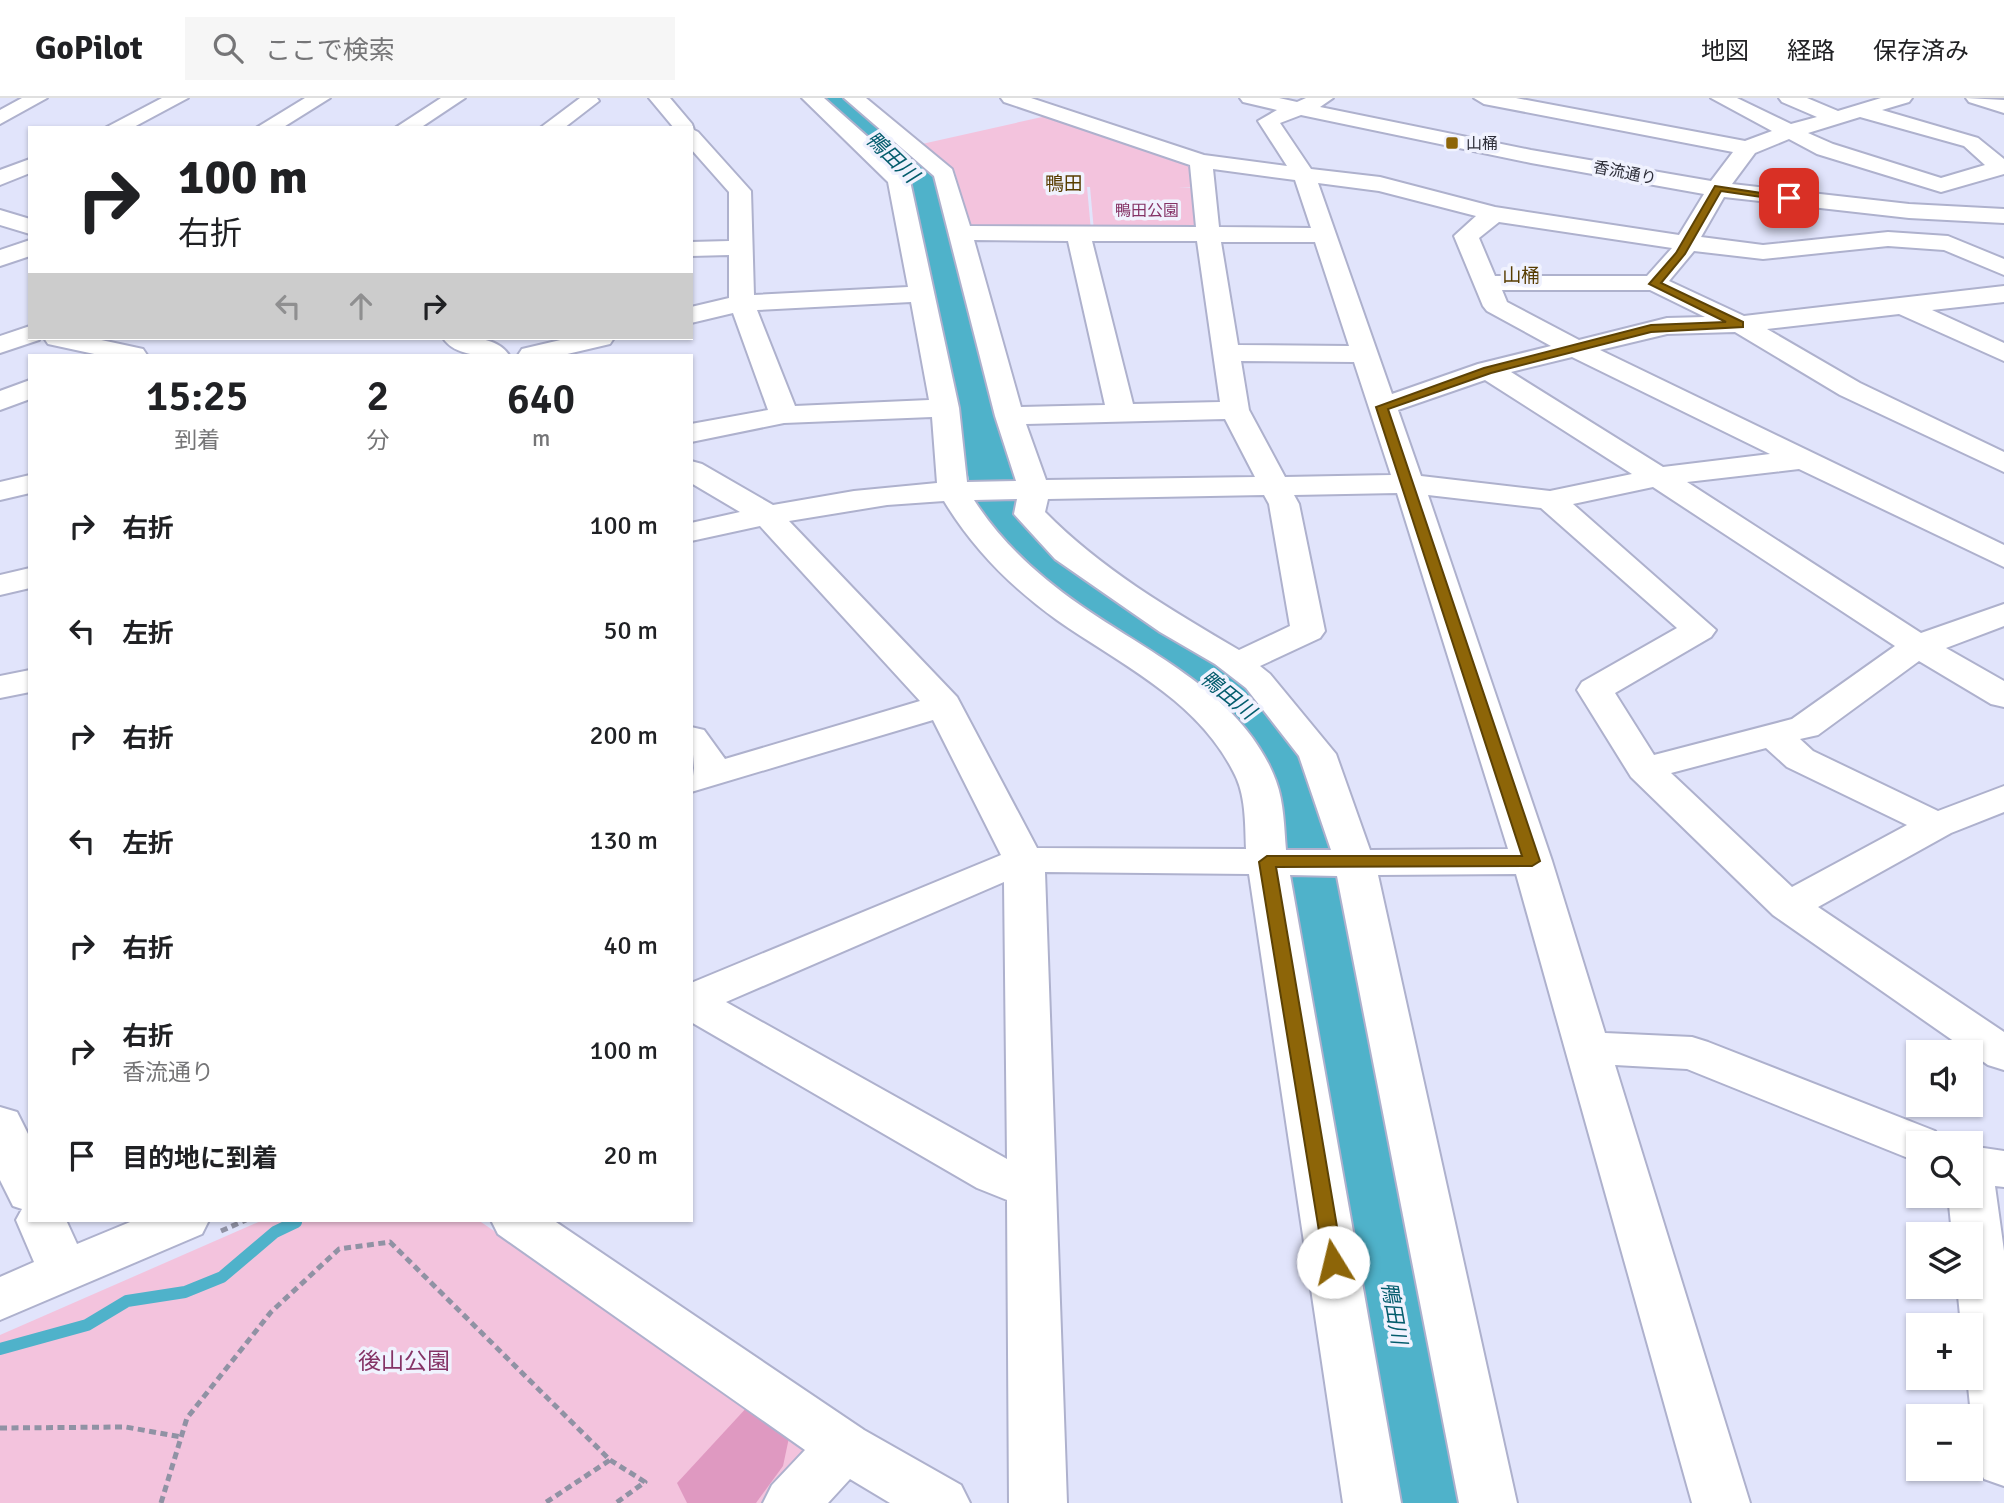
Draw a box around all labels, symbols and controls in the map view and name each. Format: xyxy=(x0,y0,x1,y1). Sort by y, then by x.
search box xyxy=(185,17,675,80)
text: GoPilot xyxy=(35,28,143,69)
icon: search xyxy=(209,29,247,67)
text: ここで検索 xyxy=(265,35,395,67)
text: 地図 xyxy=(1701,36,1749,66)
text: 経路 xyxy=(1787,36,1835,66)
text: 保存済み xyxy=(1873,36,1969,66)
water label: 鴨田川 xyxy=(860,126,925,190)
place label: 山桶 xyxy=(1466,134,1498,154)
marker: 山桶 xyxy=(1444,135,1460,151)
text: 100 m xyxy=(178,147,308,207)
icon: right xyxy=(63,154,154,245)
street label: 香流通り xyxy=(1591,157,1658,189)
pin xyxy=(1759,168,1819,228)
district label: 鴨田 xyxy=(1045,172,1083,196)
icon: arrive xyxy=(1770,179,1808,217)
park label: 鴨田公園 xyxy=(1115,201,1179,221)
text: 右折 xyxy=(178,214,242,253)
district label: 山桶 xyxy=(1502,264,1540,288)
icon: left xyxy=(269,287,307,325)
icon: ahead xyxy=(342,287,380,325)
icon: right xyxy=(415,287,453,325)
text: 15:25 xyxy=(146,371,248,422)
text: 2 xyxy=(366,371,389,422)
text: 640 xyxy=(507,374,575,425)
text: m xyxy=(532,424,550,453)
text: 到着 xyxy=(174,426,220,455)
text: 分 xyxy=(366,426,389,455)
icon: right xyxy=(63,507,101,545)
text: 100 m xyxy=(589,510,658,542)
text: 右折 xyxy=(122,513,174,545)
icon: left xyxy=(63,612,101,650)
text: 50 m xyxy=(603,615,658,647)
text: 左折 xyxy=(122,618,174,650)
water label: 鴨田川 xyxy=(1195,665,1262,726)
icon: right xyxy=(63,717,101,755)
text: 200 m xyxy=(589,720,658,752)
text: 右折 xyxy=(122,723,174,755)
icon: left xyxy=(63,822,101,860)
text: 130 m xyxy=(589,825,658,857)
text: 左折 xyxy=(122,828,174,860)
icon: right xyxy=(63,927,101,965)
text: 40 m xyxy=(603,930,658,962)
text: 右折 xyxy=(122,933,174,965)
text: 右折 xyxy=(122,1021,174,1053)
icon: right xyxy=(63,1032,101,1070)
text: 100 m xyxy=(589,1035,658,1067)
map controls xyxy=(1906,1040,1983,1481)
button: sound xyxy=(1906,1040,1983,1117)
text: 香流通り xyxy=(122,1058,214,1087)
button: search xyxy=(1906,1131,1983,1208)
icon: arrive xyxy=(63,1137,101,1175)
text: 20 m xyxy=(603,1140,658,1172)
text: 目的地に到着 xyxy=(122,1143,278,1175)
button: layers xyxy=(1906,1222,1983,1299)
position arrow xyxy=(1296,1225,1370,1299)
water label: 鴨田川 xyxy=(1376,1280,1413,1348)
button: + xyxy=(1906,1313,1983,1390)
park label: 後山公園 xyxy=(358,1347,450,1376)
button: − xyxy=(1906,1404,1983,1481)

